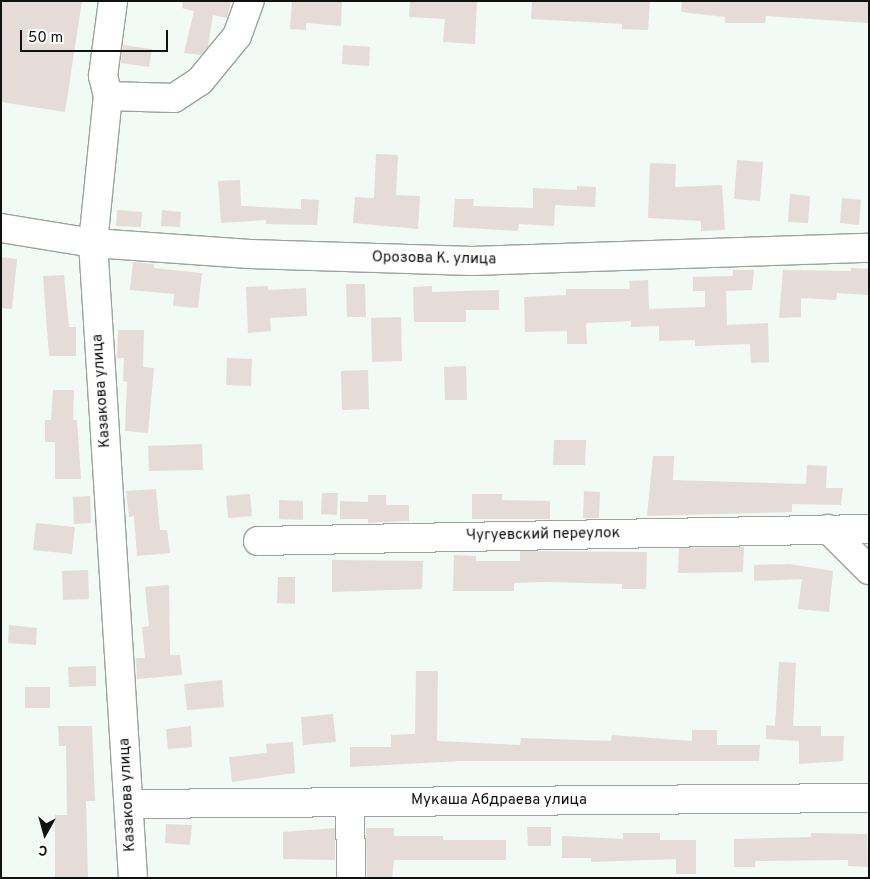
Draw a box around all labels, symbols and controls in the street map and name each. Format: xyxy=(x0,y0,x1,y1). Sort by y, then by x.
scale bar xyxy=(22,20,170,52)
text: 50 m xyxy=(28,29,63,48)
street label: Орозова К. улица xyxy=(372,249,496,269)
street label: Казакова улица xyxy=(89,334,115,448)
street label: Чугуевский переулок xyxy=(466,525,620,545)
street label: Казакова улица xyxy=(116,738,140,852)
street label: Мукаша Абдраева улица xyxy=(411,792,587,810)
north arrow xyxy=(20,809,70,859)
text: С xyxy=(38,840,49,858)

